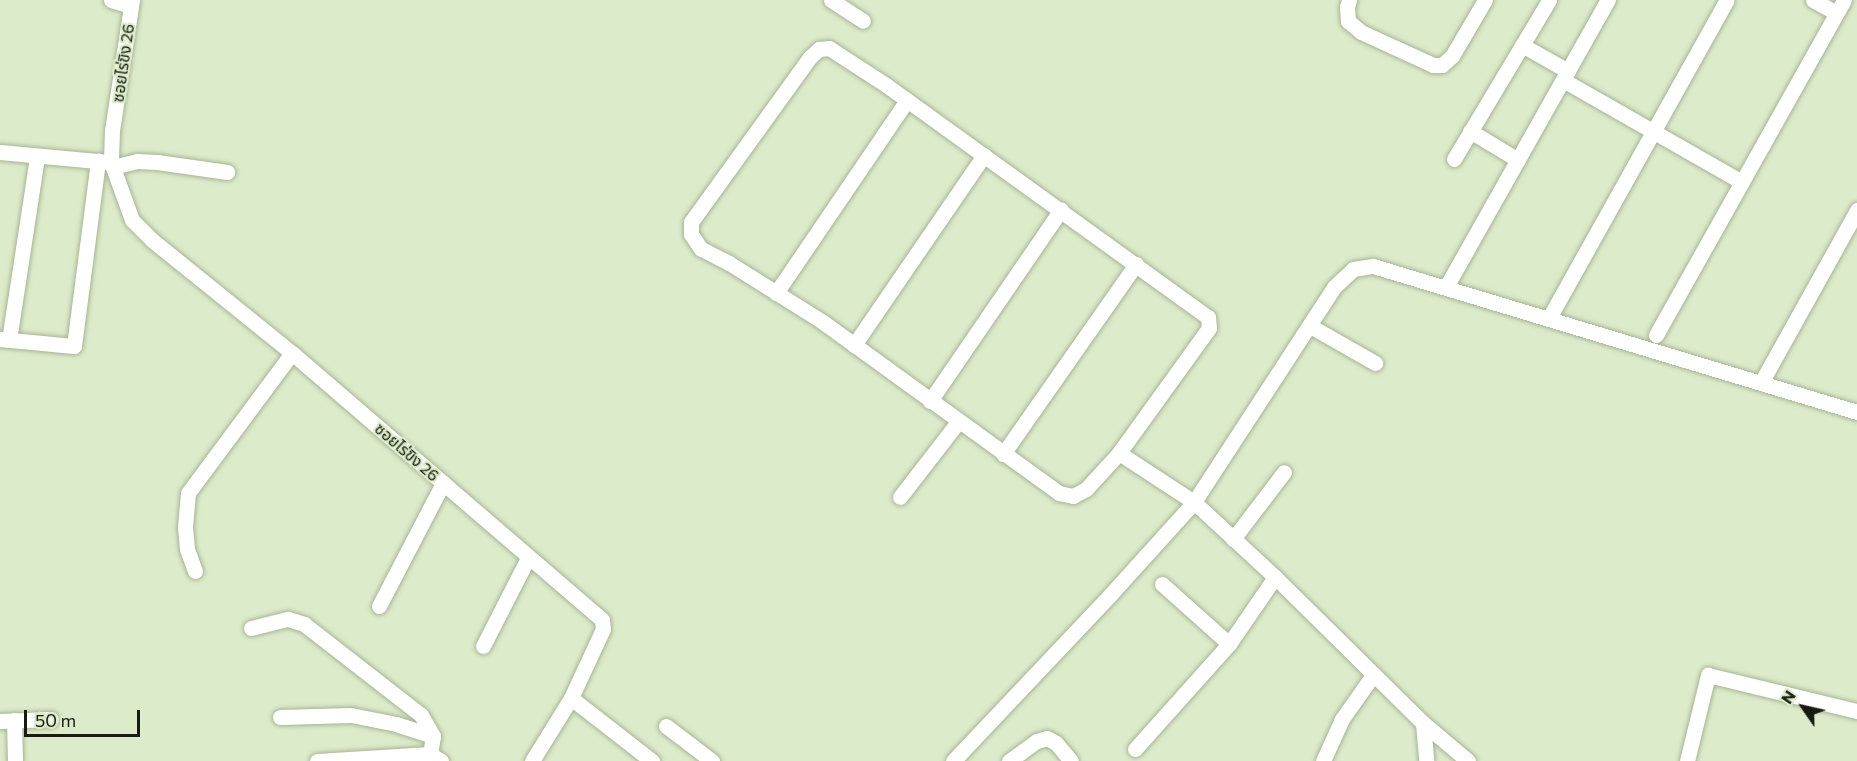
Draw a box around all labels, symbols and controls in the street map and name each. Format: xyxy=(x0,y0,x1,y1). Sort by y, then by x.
street label: ซอยไร่ขิง 26 xyxy=(108,23,138,103)
street label: ซอยไร่ขิง 26 xyxy=(371,419,443,485)
north arrow xyxy=(1773,677,1833,737)
text: N xyxy=(1776,686,1799,707)
scale bar xyxy=(27,698,142,736)
text: 50 m xyxy=(35,709,76,731)

